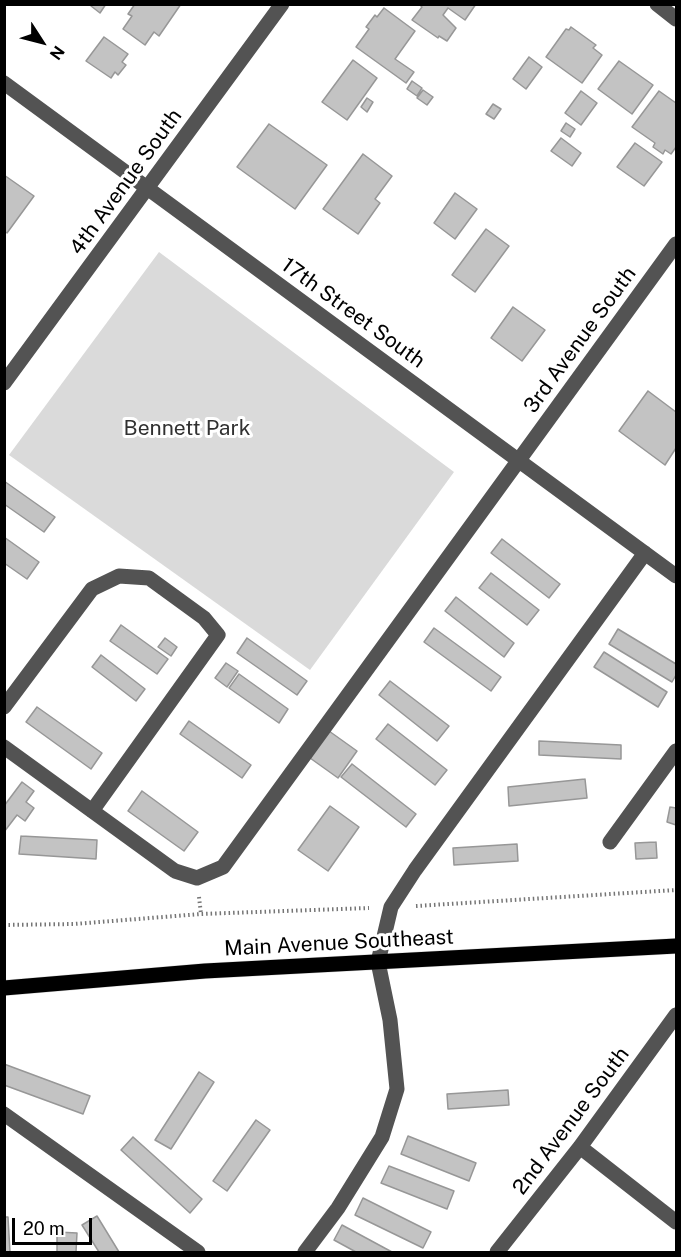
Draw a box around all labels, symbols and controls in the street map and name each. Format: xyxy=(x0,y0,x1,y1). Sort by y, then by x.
north arrow xyxy=(12,12,72,72)
text: N xyxy=(46,42,68,64)
street label: 4th Avenue South xyxy=(65,104,187,260)
street label: 17th Street South xyxy=(276,252,430,374)
street label: 3rd Avenue South xyxy=(519,262,641,418)
park label: Bennett Park xyxy=(124,416,250,442)
street label: Main Avenue Southeast xyxy=(223,924,455,962)
street label: 2nd Avenue South xyxy=(507,1042,635,1200)
scale bar xyxy=(15,1206,94,1244)
text: 20 m xyxy=(23,1218,65,1239)

